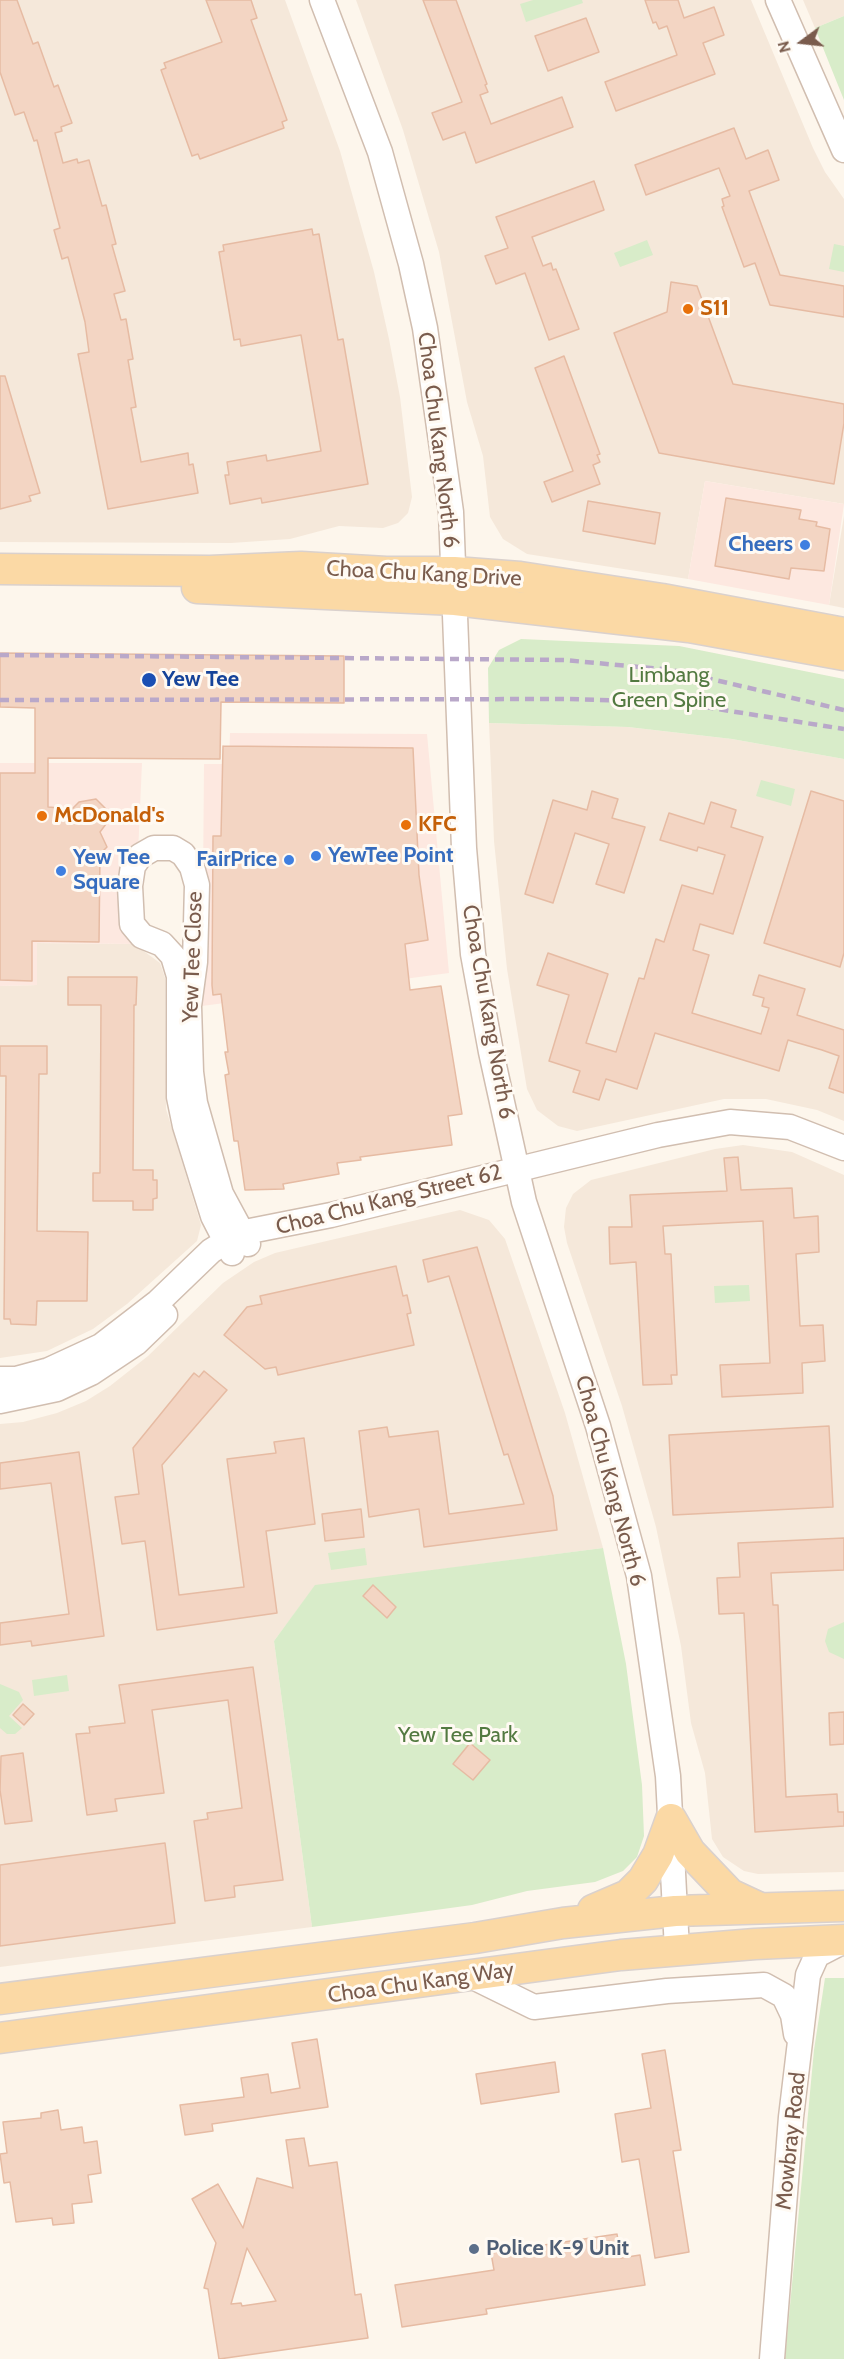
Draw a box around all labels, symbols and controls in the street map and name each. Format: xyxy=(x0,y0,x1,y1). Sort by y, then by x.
north arrow xyxy=(772,12,832,72)
text: N xyxy=(773,39,795,55)
place label: S11 xyxy=(700,296,729,322)
marker: S11 xyxy=(681,302,695,316)
street label: Choa Chu Kang North 6 xyxy=(412,331,464,549)
place label: Cheers xyxy=(728,532,793,558)
marker: Cheers xyxy=(798,538,812,552)
street label: Choa Chu Kang Drive xyxy=(326,556,522,592)
park label: Limbang Green Spine xyxy=(612,663,726,714)
place label: Yew Tee xyxy=(162,667,239,693)
marker: Yew Tee xyxy=(140,671,158,689)
place label: McDonald's xyxy=(54,803,165,829)
marker: McDonald's xyxy=(35,809,49,823)
place label: KFC xyxy=(418,812,457,838)
marker: KFC xyxy=(399,818,413,832)
place label: YewTee Point xyxy=(328,843,453,869)
place label: Yew Tee Square xyxy=(73,845,150,896)
place label: FairPrice xyxy=(196,847,277,873)
marker: YewTee Point xyxy=(309,849,323,863)
marker: FairPrice xyxy=(282,853,296,867)
marker: Yew Tee Square xyxy=(54,864,68,878)
street label: Yew Tee Close xyxy=(178,891,208,1023)
street label: Choa Chu Kang North 6 xyxy=(456,903,520,1121)
street label: Choa Chu Kang Street 62 xyxy=(273,1159,505,1241)
street label: Choa Chu Kang North 6 xyxy=(569,1373,651,1589)
park label: Yew Tee Park xyxy=(398,1723,518,1749)
street label: Choa Chu Kang Way xyxy=(326,1957,516,2009)
street label: Mowbray Road xyxy=(771,2071,811,2211)
place label: Police K-9 Unit xyxy=(486,2236,629,2262)
marker: Police K-9 Unit xyxy=(467,2242,481,2256)

